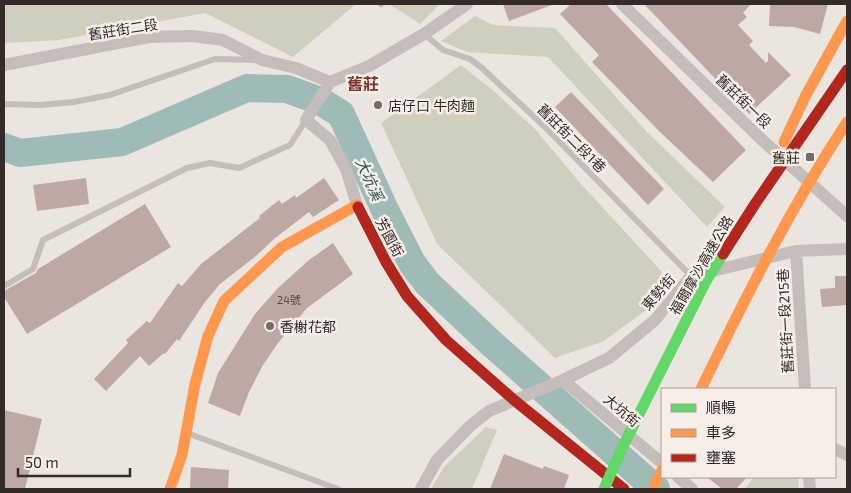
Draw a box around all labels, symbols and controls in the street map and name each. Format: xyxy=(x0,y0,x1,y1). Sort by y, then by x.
street label: 舊莊街二段 xyxy=(87,15,159,43)
street label: 舊莊街一段 xyxy=(713,71,775,131)
district label: 舊莊 xyxy=(347,74,379,93)
place label: 店仔口 牛肉麵 xyxy=(388,97,475,114)
marker: 店仔口 牛肉麵 xyxy=(372,99,384,111)
street label: 舊莊街二段1巷 xyxy=(534,100,610,176)
place label: 舊莊 xyxy=(772,149,800,166)
marker: 舊莊 xyxy=(804,151,816,163)
water label: 大坑溪 xyxy=(353,155,388,205)
street label: 福爾摩沙高速公路 xyxy=(666,212,736,318)
street label: 芳園街 xyxy=(373,214,407,260)
street label: 舊莊街一段215巷 xyxy=(774,268,796,374)
street label: 東勢街 xyxy=(638,271,678,313)
house number: 24號 xyxy=(277,293,301,306)
place label: 香榭花都 xyxy=(280,318,336,335)
marker: 香榭花都 xyxy=(264,320,276,332)
legend xyxy=(661,388,836,478)
street label: 大坑街 xyxy=(600,390,644,430)
text: 順暢 xyxy=(706,398,736,416)
text: 車多 xyxy=(706,423,736,441)
scale bar xyxy=(18,446,130,478)
text: 壅塞 xyxy=(706,448,736,466)
text: 50 m xyxy=(25,453,59,471)

